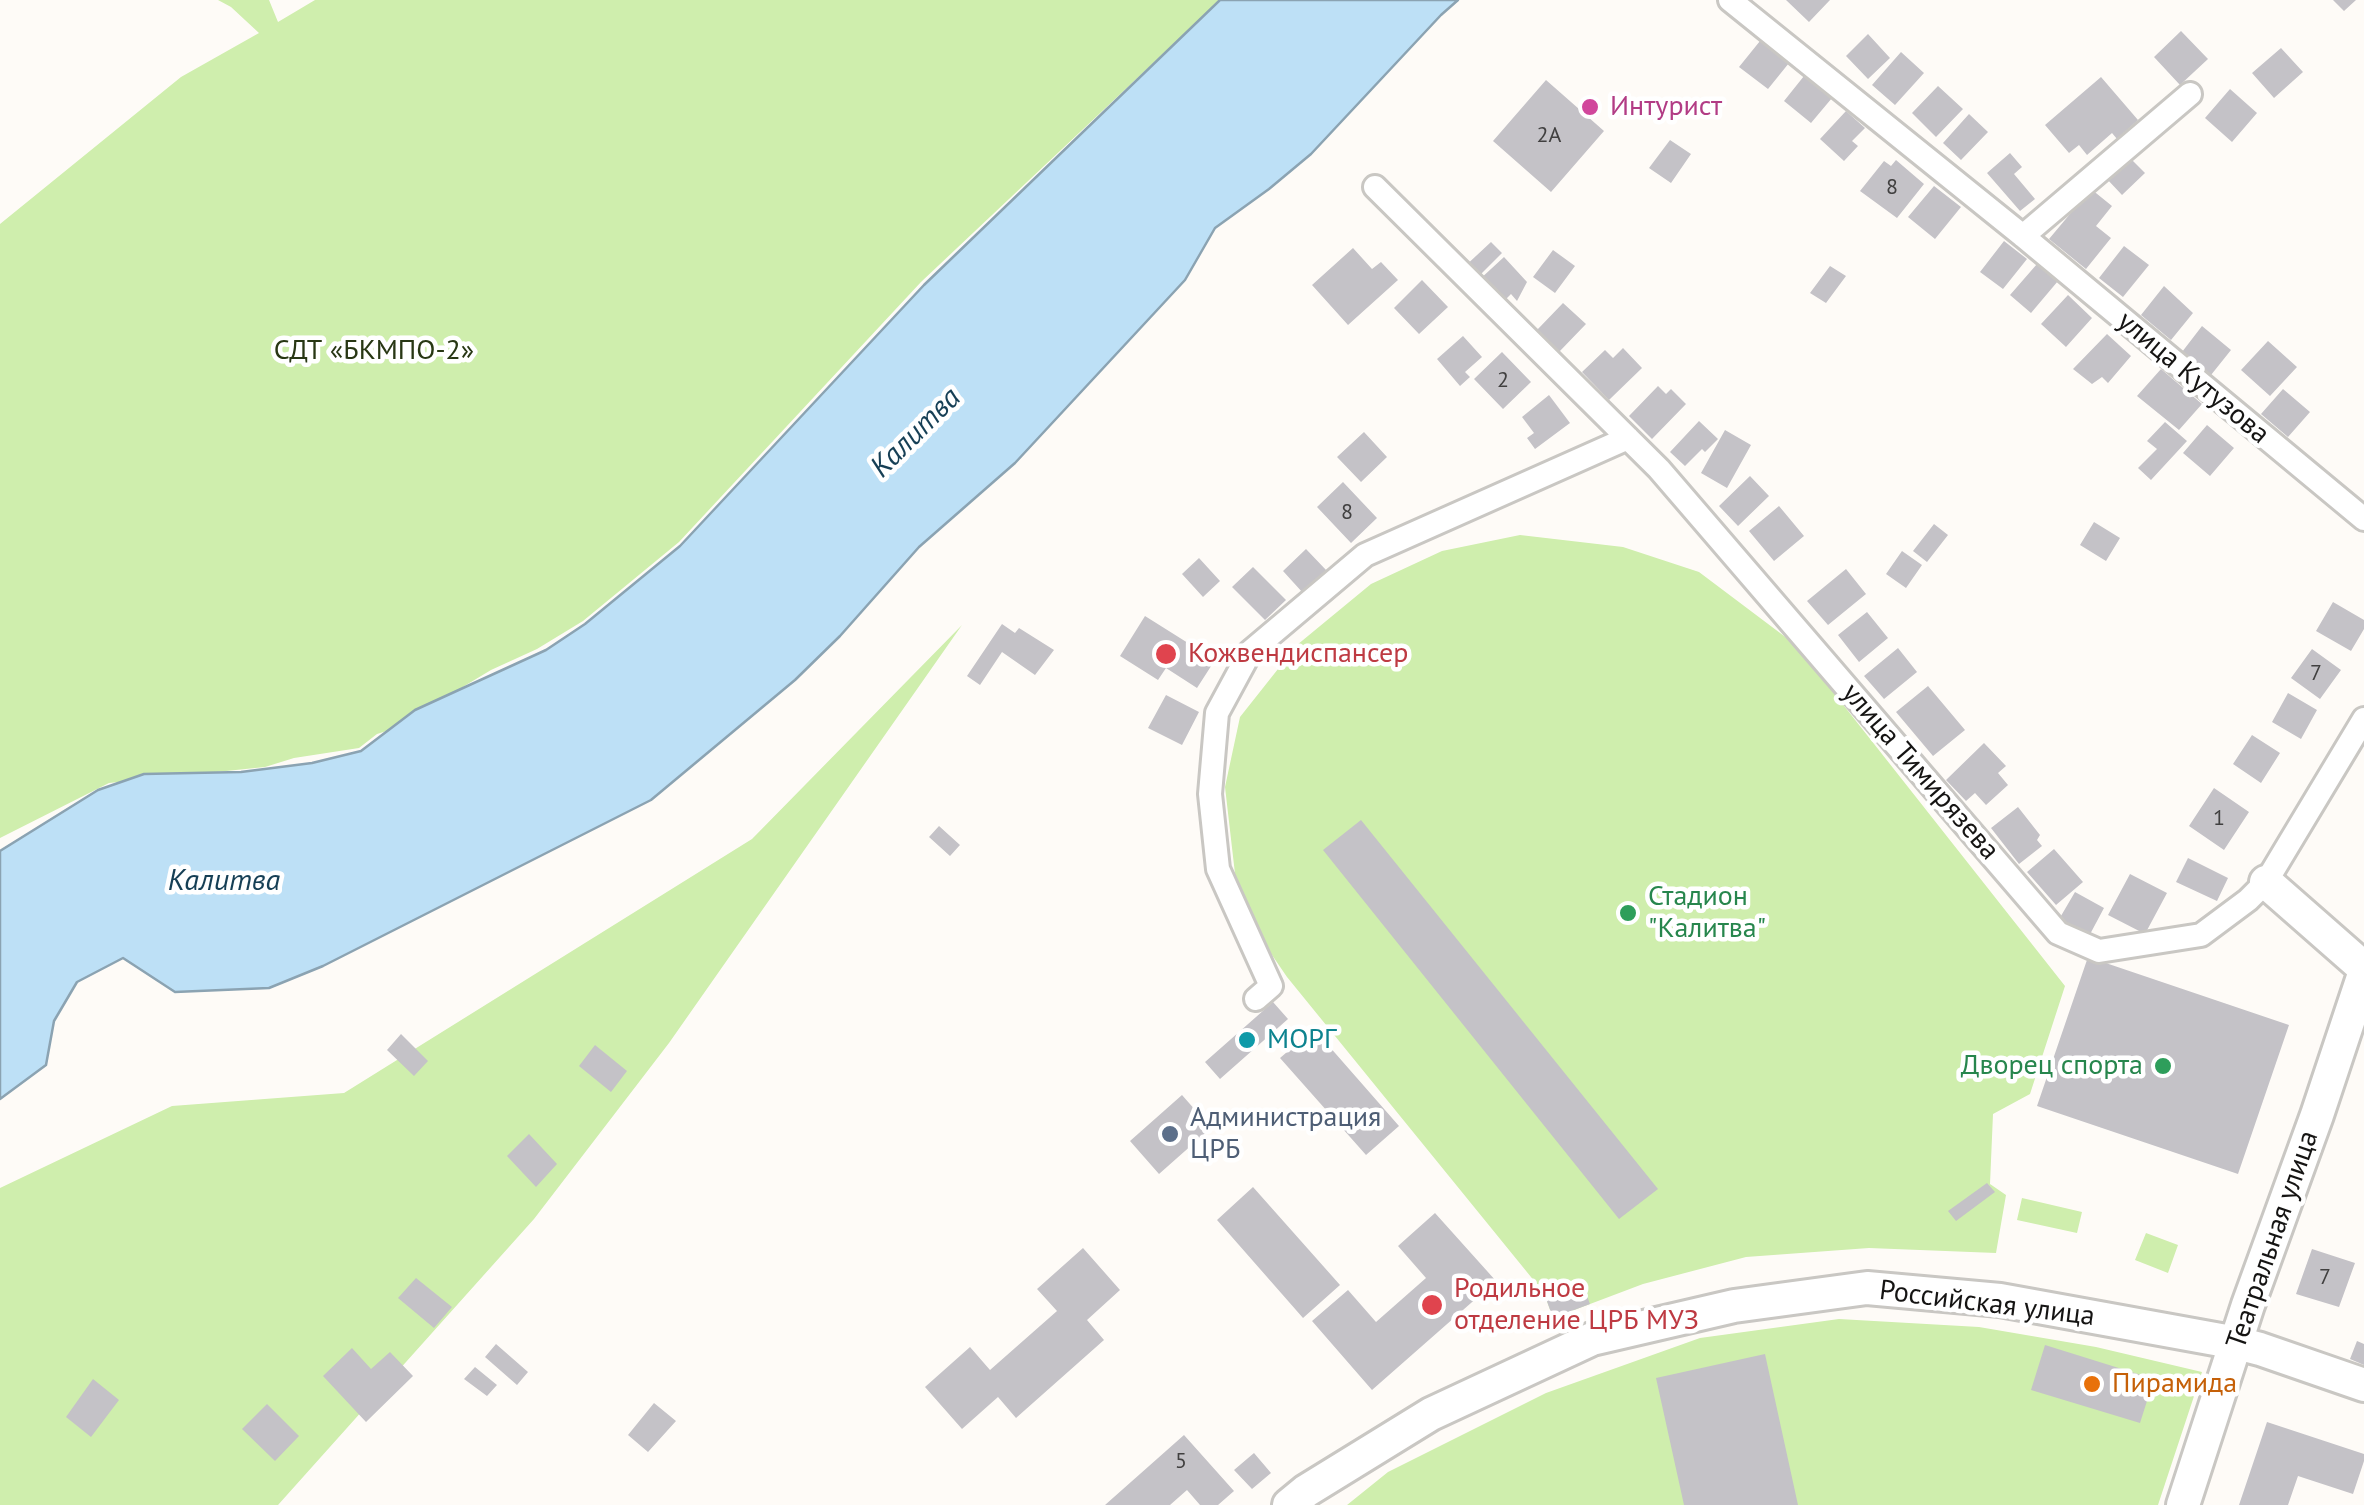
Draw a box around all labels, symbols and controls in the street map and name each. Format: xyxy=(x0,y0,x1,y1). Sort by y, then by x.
place label: Интурист xyxy=(1610,90,1722,124)
marker: Интурист xyxy=(1579,96,1601,118)
house number: 2А xyxy=(1537,123,1561,149)
house number: 8 xyxy=(1886,175,1898,201)
street label: улица Кутузова xyxy=(2110,305,2276,451)
park label: СДТ «БКМПО-2» xyxy=(274,334,474,368)
house number: 2 xyxy=(1497,368,1509,394)
water label: Калитва xyxy=(864,381,968,485)
house number: 8 xyxy=(1341,500,1353,526)
place label: Кожвендиспансер xyxy=(1188,637,1408,671)
marker: Кожвендиспансер xyxy=(1153,641,1179,667)
house number: 7 xyxy=(2310,661,2322,687)
street label: улица Тимирязева xyxy=(1834,677,2006,867)
house number: 1 xyxy=(2213,806,2225,832)
water label: Калитва xyxy=(168,863,280,899)
place label: Стадион "Калитва" xyxy=(1648,880,1766,946)
marker: Стадион "Калитва" xyxy=(1617,902,1639,924)
place label: МОРГ xyxy=(1267,1023,1336,1057)
marker: МОРГ xyxy=(1236,1029,1258,1051)
place label: Дворец спорта xyxy=(1961,1049,2143,1083)
marker: Дворец спорта xyxy=(2152,1055,2174,1077)
place label: Администрация ЦРБ xyxy=(1190,1101,1381,1167)
marker: Администрация ЦРБ xyxy=(1159,1123,1181,1145)
street label: Театральная улица xyxy=(2220,1127,2326,1353)
house number: 7 xyxy=(2319,1265,2331,1291)
place label: Родильное отделение ЦРБ МУЗ xyxy=(1454,1272,1699,1338)
street label: Российская улица xyxy=(1877,1274,2097,1334)
marker: Родильное отделение ЦРБ МУЗ xyxy=(1419,1292,1445,1318)
place label: Пирамида xyxy=(2112,1367,2237,1401)
marker: Пирамида xyxy=(2081,1373,2103,1395)
house number: 5 xyxy=(1175,1449,1187,1475)

